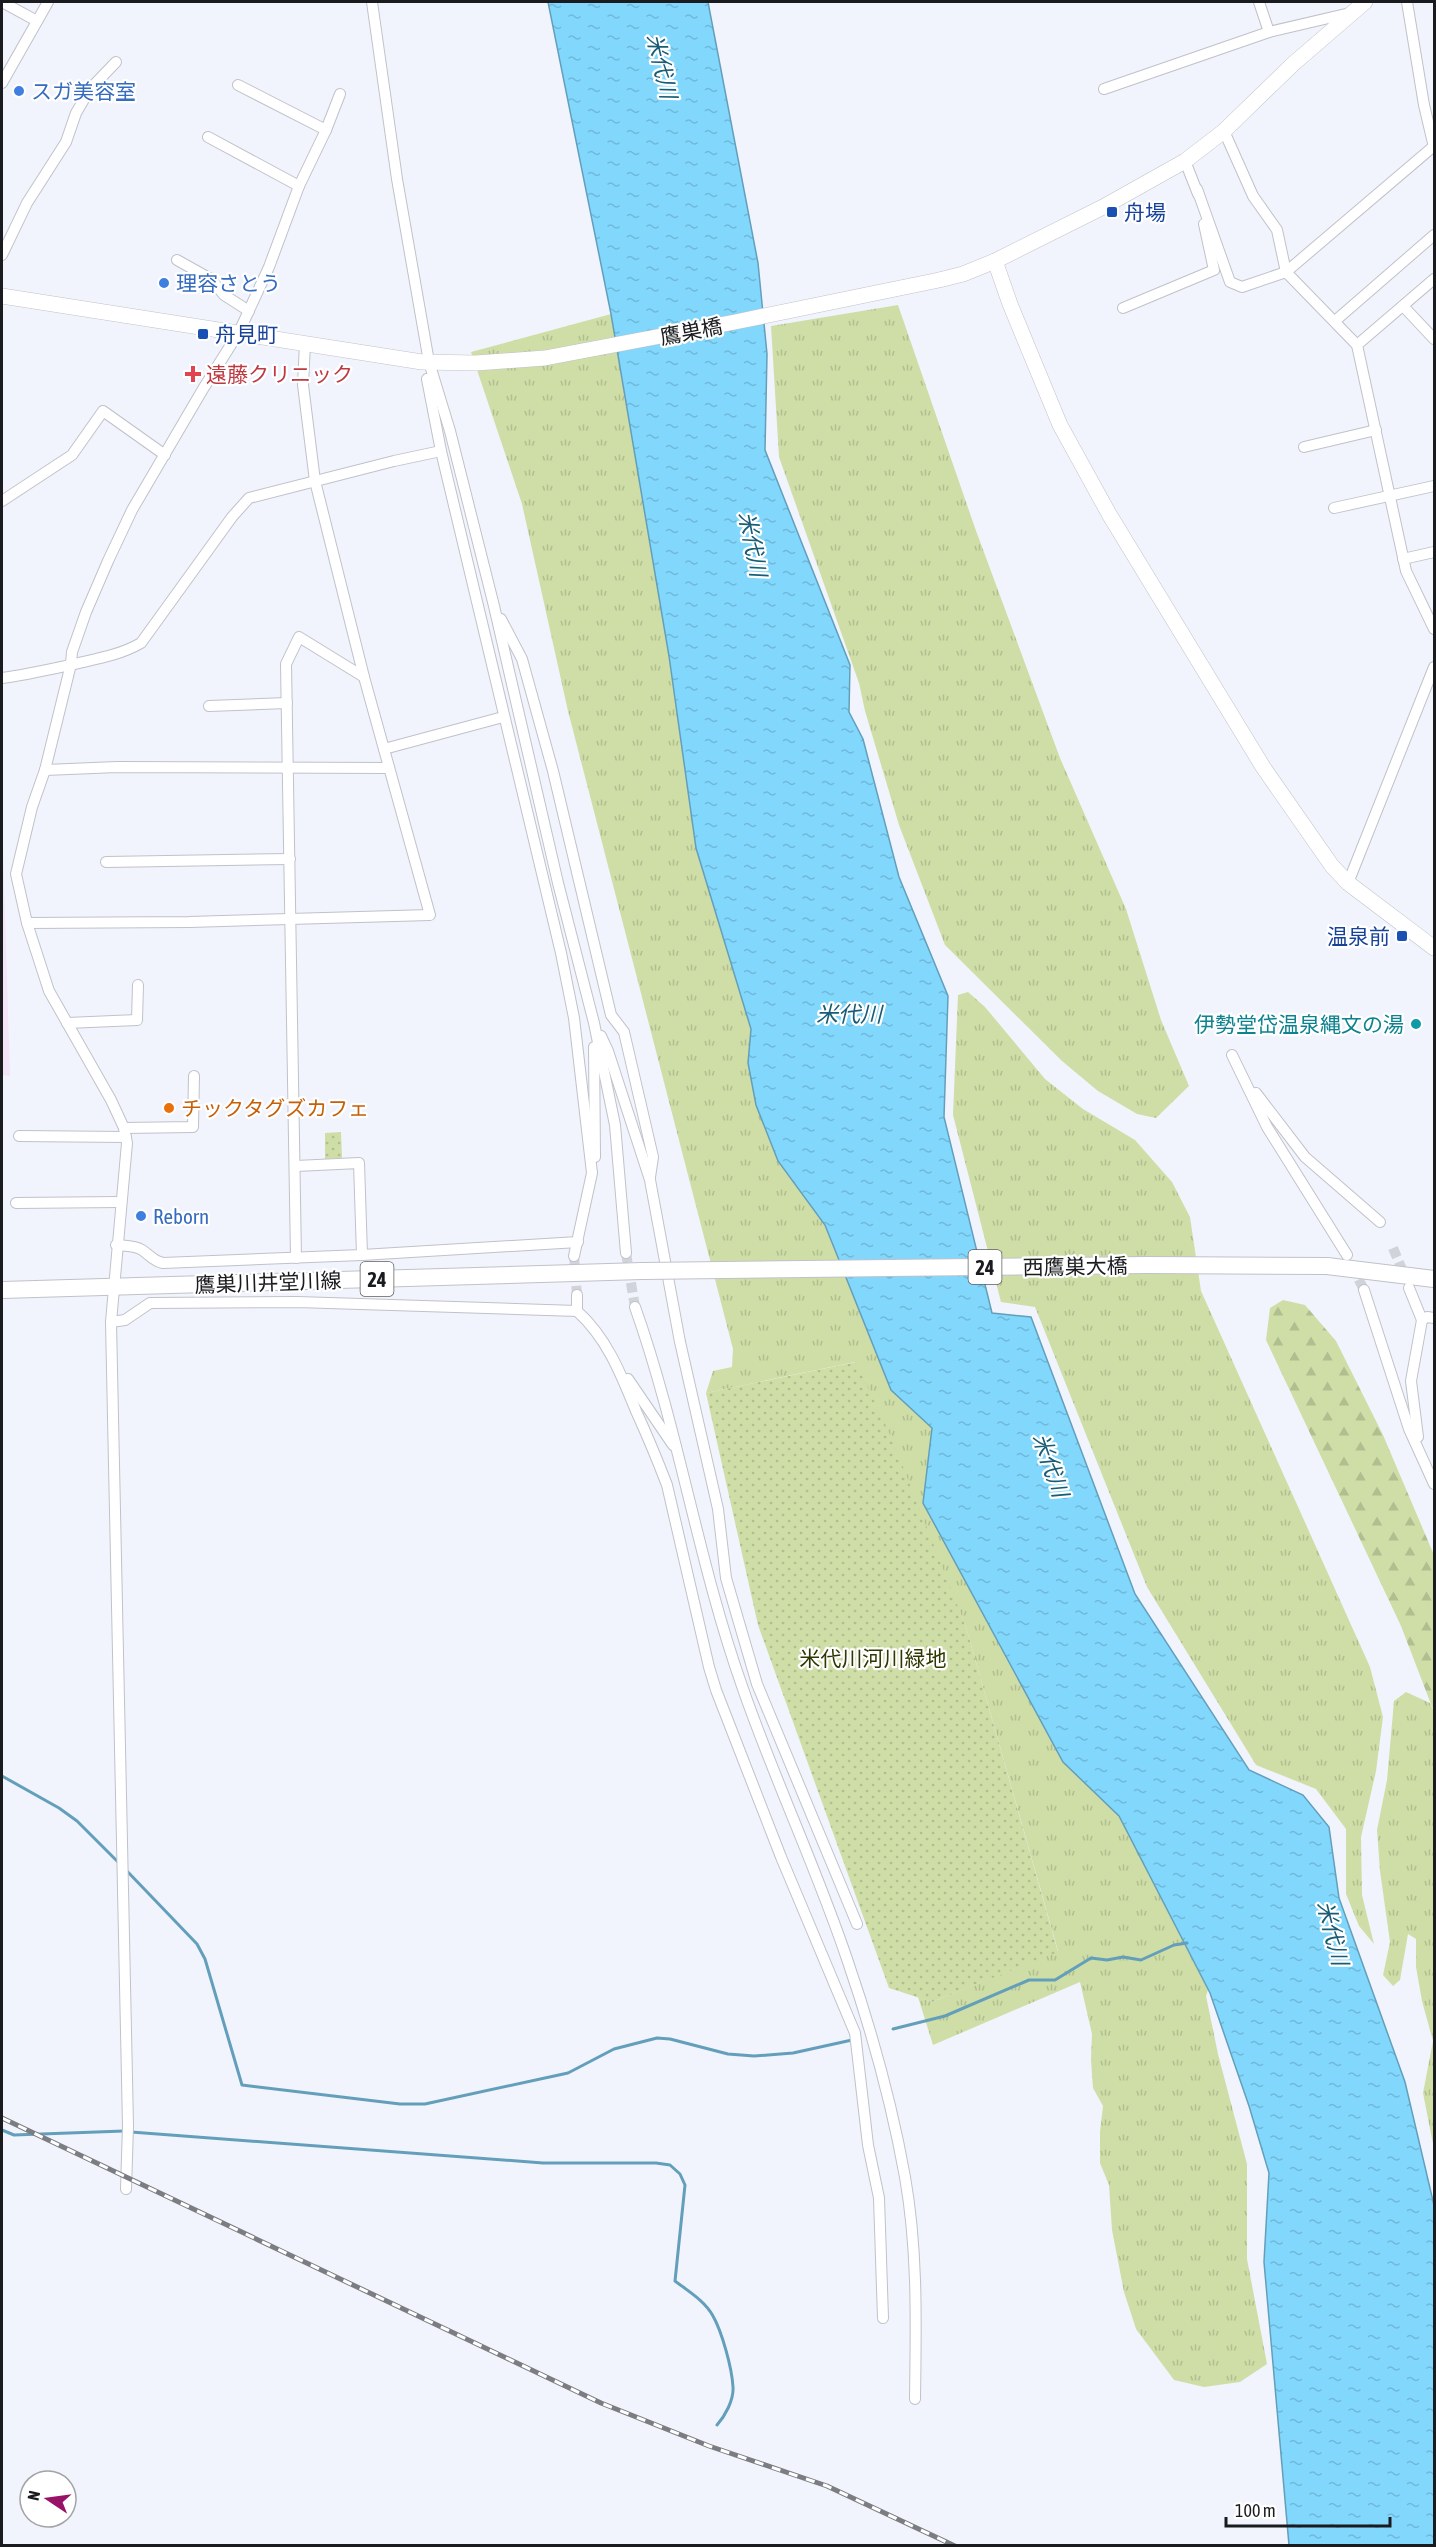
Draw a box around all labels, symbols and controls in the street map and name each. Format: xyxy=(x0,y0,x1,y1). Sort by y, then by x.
water label: 米代川 xyxy=(642,31,683,103)
place label: スガ美容室 xyxy=(31,79,136,103)
marker: スガ美容室 xyxy=(12,84,26,98)
place label: 舟場 xyxy=(1124,200,1166,224)
marker: 舟場 xyxy=(1105,205,1119,219)
place label: 理容さとう xyxy=(176,271,281,295)
marker: 理容さとう xyxy=(157,276,171,290)
street label: 鷹巣橋 xyxy=(658,313,724,349)
place label: 舟見町 xyxy=(215,322,278,346)
marker: 舟見町 xyxy=(196,327,210,341)
place label: 遠藤クリニック xyxy=(206,362,353,386)
marker: 遠藤クリニック xyxy=(184,365,202,383)
water label: 米代川 xyxy=(734,509,772,581)
place label: 温泉前 xyxy=(1327,924,1390,948)
marker: 温泉前 xyxy=(1395,929,1409,943)
water label: 米代川 xyxy=(816,1001,884,1027)
place label: 伊勢堂岱温泉縄文の湯 xyxy=(1194,1012,1404,1036)
marker: 伊勢堂岱温泉縄文の湯 xyxy=(1409,1017,1423,1031)
place label: チックタグズカフェ xyxy=(181,1096,369,1120)
marker: チックタグズカフェ xyxy=(162,1101,176,1115)
place label: Reborn xyxy=(153,1204,209,1228)
marker: Reborn xyxy=(134,1209,148,1223)
road number: 24 xyxy=(968,1250,1002,1284)
street label: 西鷹巣大橋 xyxy=(1022,1253,1128,1279)
road number: 24 xyxy=(360,1262,394,1296)
street label: 鷹巣川井堂川線 xyxy=(194,1267,342,1297)
water label: 米代川 xyxy=(1028,1430,1075,1502)
park label: 米代川河川緑地 xyxy=(800,1646,947,1670)
water label: 米代川 xyxy=(1312,1898,1354,1970)
north arrow xyxy=(18,2469,78,2529)
text: N xyxy=(24,2489,43,2502)
scale bar xyxy=(1226,2490,1390,2528)
text: 100 m xyxy=(1235,2500,1276,2521)

